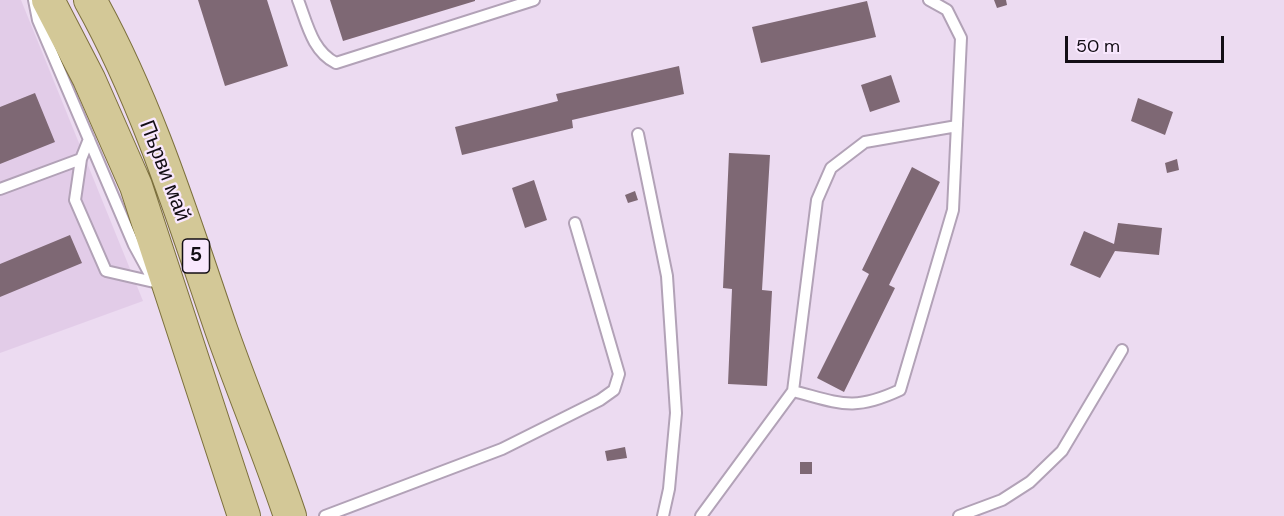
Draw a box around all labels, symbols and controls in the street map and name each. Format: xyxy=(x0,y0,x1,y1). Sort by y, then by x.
scale bar xyxy=(1068,24,1227,62)
text: 50 m xyxy=(1076,34,1120,58)
street label: Първи май xyxy=(133,117,195,225)
road number: 5 xyxy=(182,239,210,273)

